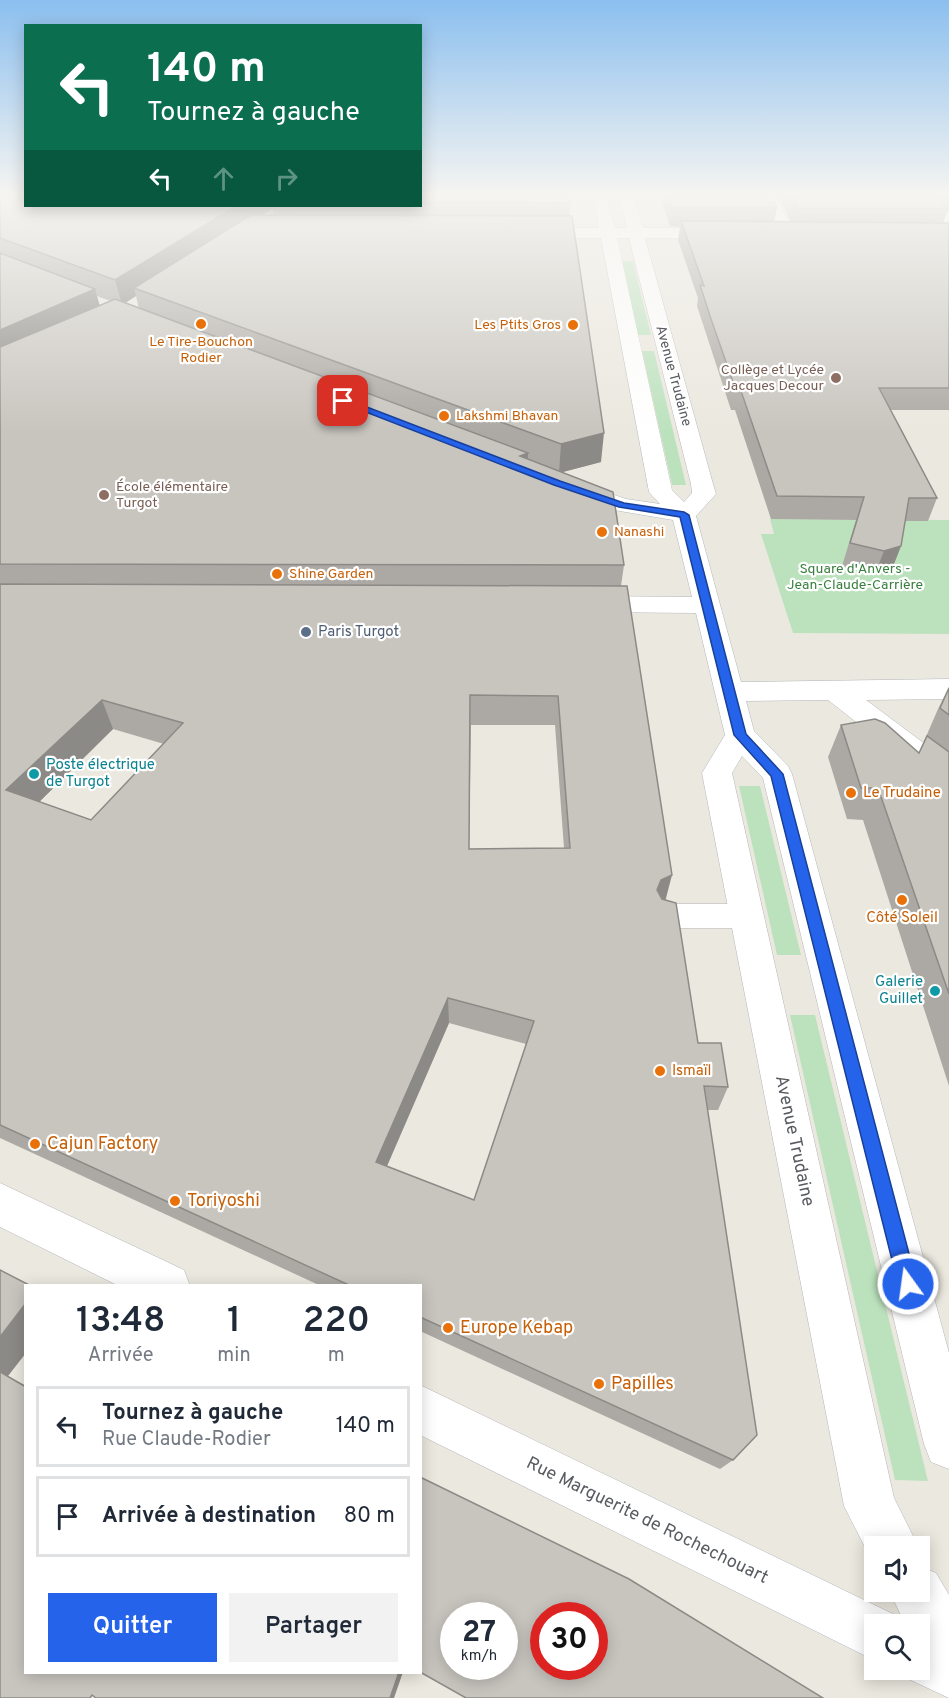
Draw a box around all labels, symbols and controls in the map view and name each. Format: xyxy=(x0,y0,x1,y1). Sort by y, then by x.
text: 140 m xyxy=(147,44,266,97)
icon: left xyxy=(48,48,126,126)
text: Tournez à gauche xyxy=(147,96,360,130)
icon: left xyxy=(144,162,177,195)
icon: ahead xyxy=(207,162,240,195)
icon: right xyxy=(270,162,303,195)
marker: Le Tire-Bouchon Rodier xyxy=(194,317,208,331)
place label: Les Ptits Gros xyxy=(474,317,561,334)
marker: Les Ptits Gros xyxy=(566,318,580,332)
street label: Avenue Trudaine xyxy=(651,324,695,428)
place label: Le Tire-Bouchon Rodier xyxy=(149,334,253,367)
place label: Collège et Lycée Jacques Decour xyxy=(721,362,825,395)
marker: Collège et Lycée Jacques Decour xyxy=(829,371,843,385)
pin xyxy=(317,375,368,426)
icon: arrive xyxy=(326,384,359,417)
place label: Lakshmi Bhavan xyxy=(456,408,558,425)
marker: Lakshmi Bhavan xyxy=(437,409,451,423)
place label: École élémentaire Turgot xyxy=(116,478,228,512)
marker: École élémentaire Turgot xyxy=(97,488,111,502)
place label: Nanashi xyxy=(614,524,664,541)
marker: Nanashi xyxy=(595,525,609,539)
park label: Square d'Anvers - Jean-Claude-Carrière xyxy=(787,561,923,594)
place label: Shine Garden xyxy=(289,566,373,583)
marker: Shine Garden xyxy=(270,567,284,581)
place label: Paris Turgot xyxy=(318,623,399,642)
marker: Paris Turgot xyxy=(299,625,313,639)
place label: Poste électrique de Turgot xyxy=(46,756,155,792)
marker: Poste électrique de Turgot xyxy=(27,767,41,781)
place label: Le Trudaine xyxy=(863,784,941,803)
marker: Le Trudaine xyxy=(844,786,858,800)
marker: Côté Soleil xyxy=(895,893,909,907)
place label: Côté Soleil xyxy=(866,909,938,928)
place label: Galerie Guillet xyxy=(875,973,923,1009)
marker: Galerie Guillet xyxy=(928,984,942,998)
place label: Ismaïl xyxy=(672,1062,711,1081)
marker: Ismaïl xyxy=(653,1064,667,1078)
street label: Avenue Trudaine xyxy=(769,1073,819,1209)
place label: Cajun Factory xyxy=(47,1133,158,1156)
marker: Cajun Factory xyxy=(28,1137,42,1151)
place label: Toriyoshi xyxy=(187,1190,260,1213)
marker: Toriyoshi xyxy=(168,1194,182,1208)
position arrow xyxy=(876,1252,940,1316)
text: 13:48 xyxy=(76,1299,165,1345)
text: 1 xyxy=(227,1299,241,1345)
text: 220 xyxy=(303,1299,370,1345)
place label: Europe Kebap xyxy=(460,1317,573,1340)
marker: Europe Kebap xyxy=(441,1321,455,1335)
text: Arrivée xyxy=(88,1343,154,1369)
text: min xyxy=(217,1343,251,1369)
text: m xyxy=(328,1343,345,1369)
place label: Papilles xyxy=(611,1373,674,1396)
marker: Papilles xyxy=(592,1377,606,1391)
text: Tournez à gauche xyxy=(102,1400,283,1427)
icon: left xyxy=(51,1410,84,1443)
text: 140 m xyxy=(336,1413,395,1440)
text: Rue Claude-Rodier xyxy=(102,1427,271,1453)
street label: Rue Marguerite de Rochechouart xyxy=(522,1452,772,1590)
icon: arrive xyxy=(51,1500,84,1533)
text: Arrivée à destination xyxy=(102,1503,316,1530)
text: 80 m xyxy=(344,1503,395,1530)
map controls xyxy=(864,1536,930,1680)
button: sound xyxy=(864,1536,930,1602)
button: Quitter xyxy=(48,1593,217,1662)
button: Partager xyxy=(229,1593,398,1662)
speed limit sign: 30 xyxy=(530,1602,608,1680)
button: search xyxy=(864,1614,930,1680)
text: 27 xyxy=(462,1615,496,1652)
text: km/h xyxy=(461,1647,497,1666)

